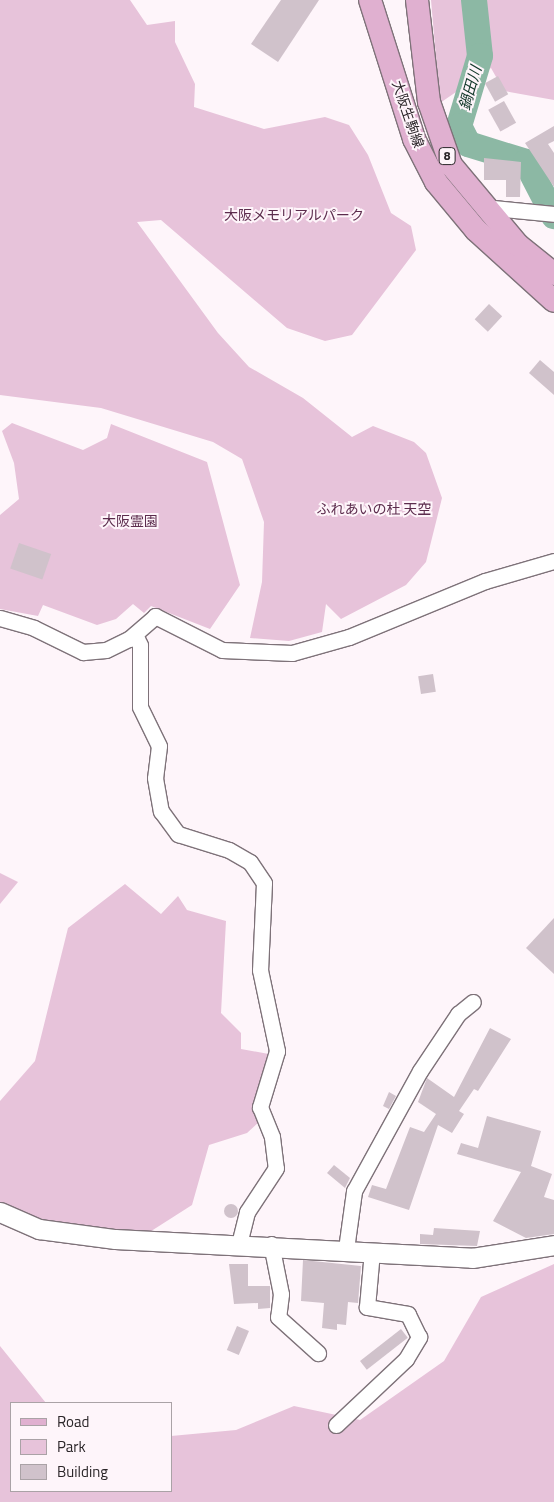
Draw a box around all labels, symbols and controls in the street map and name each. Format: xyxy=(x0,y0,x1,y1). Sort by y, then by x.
water label: 鍋田川 xyxy=(455,64,485,112)
street label: 大阪生駒線 xyxy=(389,78,427,150)
road number: 8 xyxy=(438,146,456,166)
park label: 大阪メモリアルパーク xyxy=(224,207,364,223)
park label: ふれあいの杜 天空 xyxy=(316,501,432,517)
park label: 大阪霊園 xyxy=(102,513,158,529)
legend xyxy=(10,1402,172,1492)
text: Road xyxy=(57,1410,89,1433)
text: Park xyxy=(57,1435,86,1458)
text: Building xyxy=(57,1460,108,1483)

